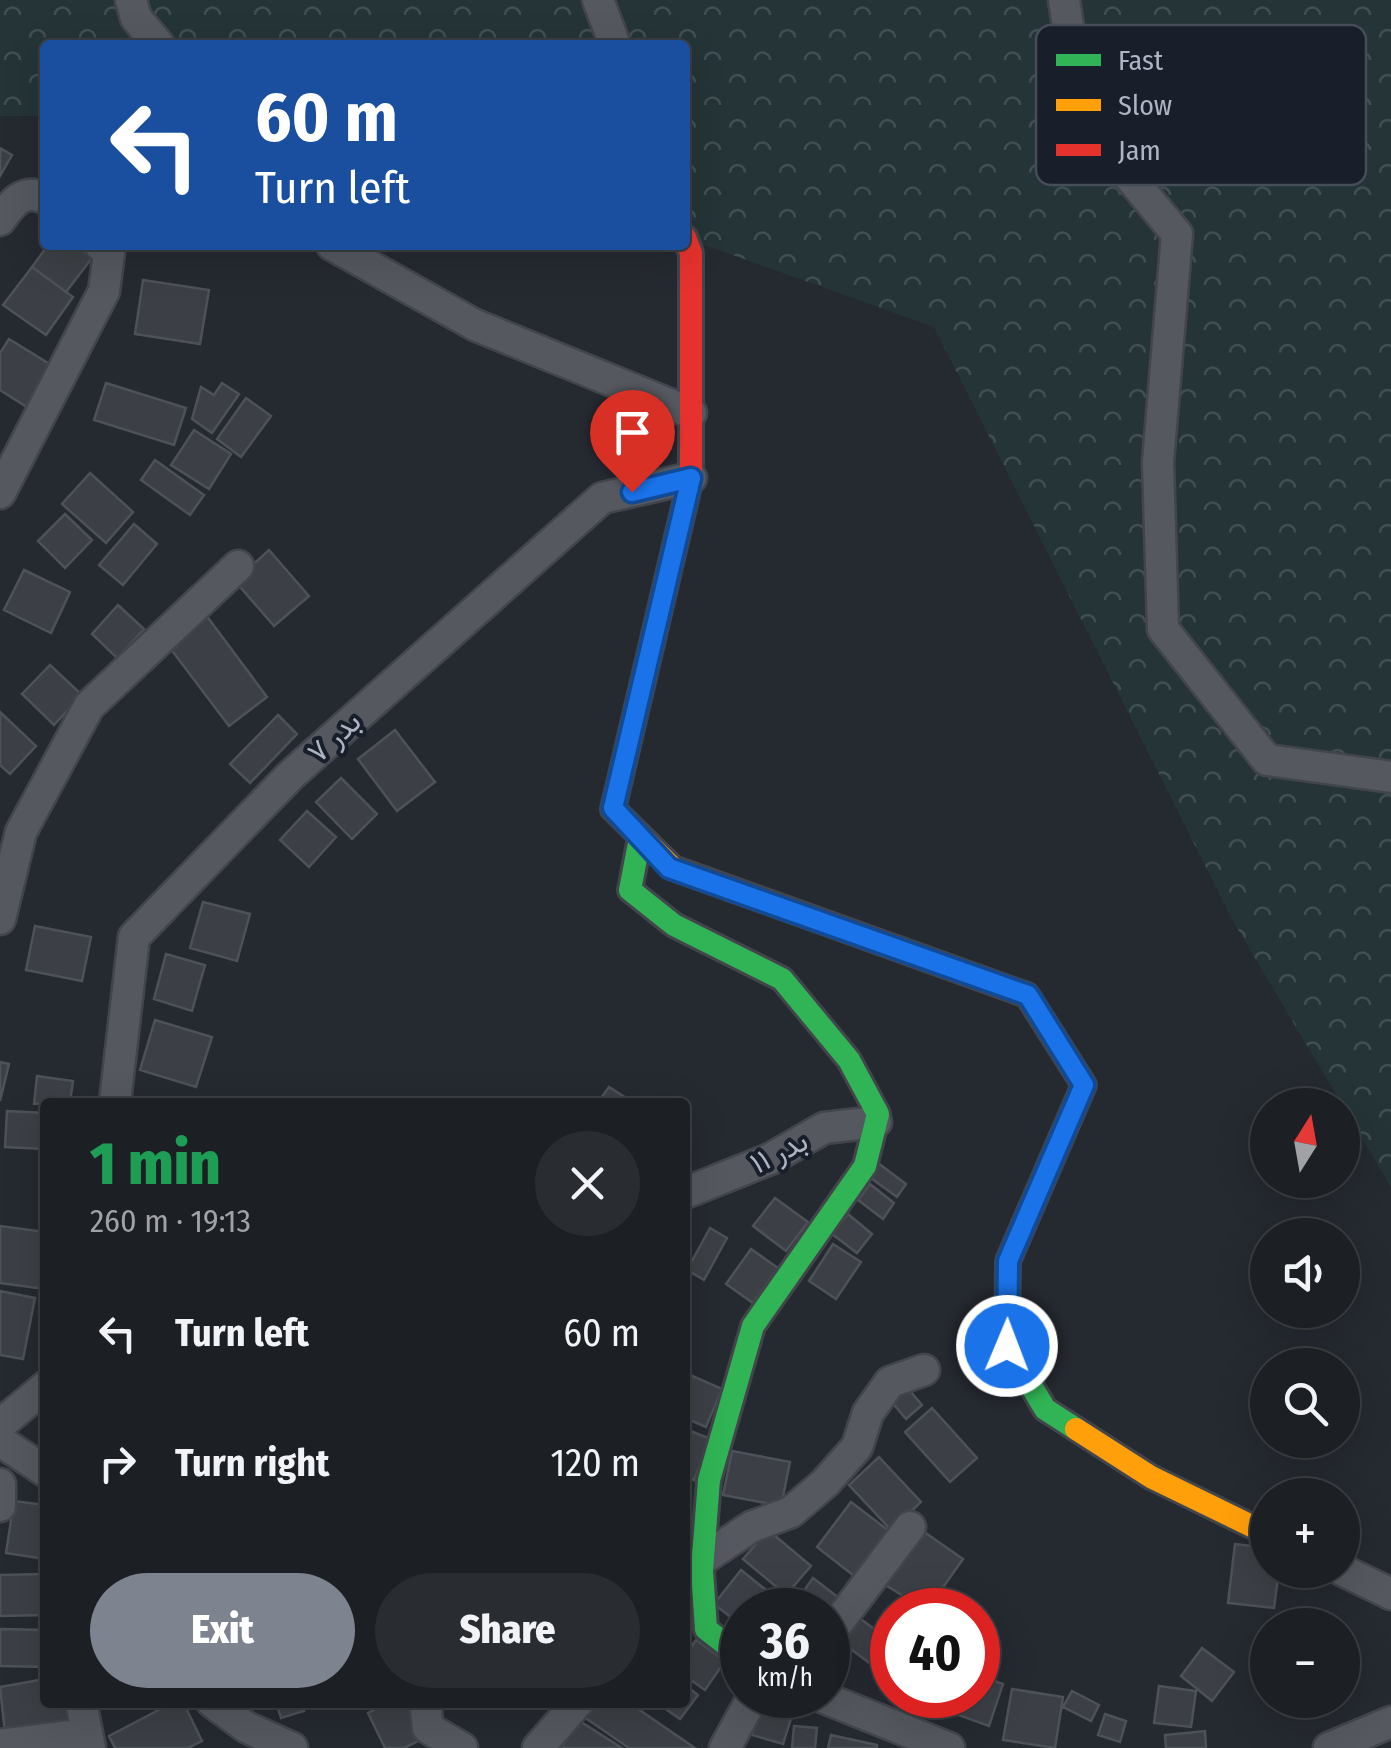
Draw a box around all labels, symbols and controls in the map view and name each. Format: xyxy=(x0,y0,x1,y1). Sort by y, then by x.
legend xyxy=(1036,25,1366,185)
text: Fast xyxy=(1118,44,1164,77)
text: 60 m xyxy=(255,76,398,160)
icon: left xyxy=(90,80,220,210)
text: Slow xyxy=(1118,89,1172,122)
text: Jam xyxy=(1118,134,1161,167)
text: Turn left xyxy=(255,161,410,215)
pin xyxy=(590,390,675,493)
icon: arrive xyxy=(605,405,660,460)
street label: بدر ۷ xyxy=(300,704,368,770)
north arrow xyxy=(1250,1088,1360,1198)
map controls xyxy=(1250,1088,1360,1718)
street label: بدر ۱۱ xyxy=(744,1122,814,1182)
text: 1 min xyxy=(90,1128,221,1200)
button: close xyxy=(535,1131,640,1236)
text: 260 m · 19:13 xyxy=(90,1202,251,1240)
button: sound xyxy=(1250,1218,1360,1328)
position arrow xyxy=(955,1294,1059,1398)
icon: left xyxy=(90,1306,145,1361)
text: Turn left xyxy=(175,1310,309,1356)
text: 60 m xyxy=(563,1310,640,1356)
button: search xyxy=(1250,1348,1360,1458)
icon: right xyxy=(90,1436,145,1491)
text: Turn right xyxy=(175,1440,329,1486)
text: 120 m xyxy=(550,1440,640,1486)
button: + xyxy=(1250,1478,1360,1588)
button: Exit xyxy=(90,1573,355,1688)
button: Share xyxy=(375,1573,640,1688)
speed limit sign: 40 xyxy=(870,1588,1000,1718)
button: − xyxy=(1250,1608,1360,1718)
text: 36 xyxy=(760,1611,810,1671)
text: km/h xyxy=(757,1663,813,1693)

